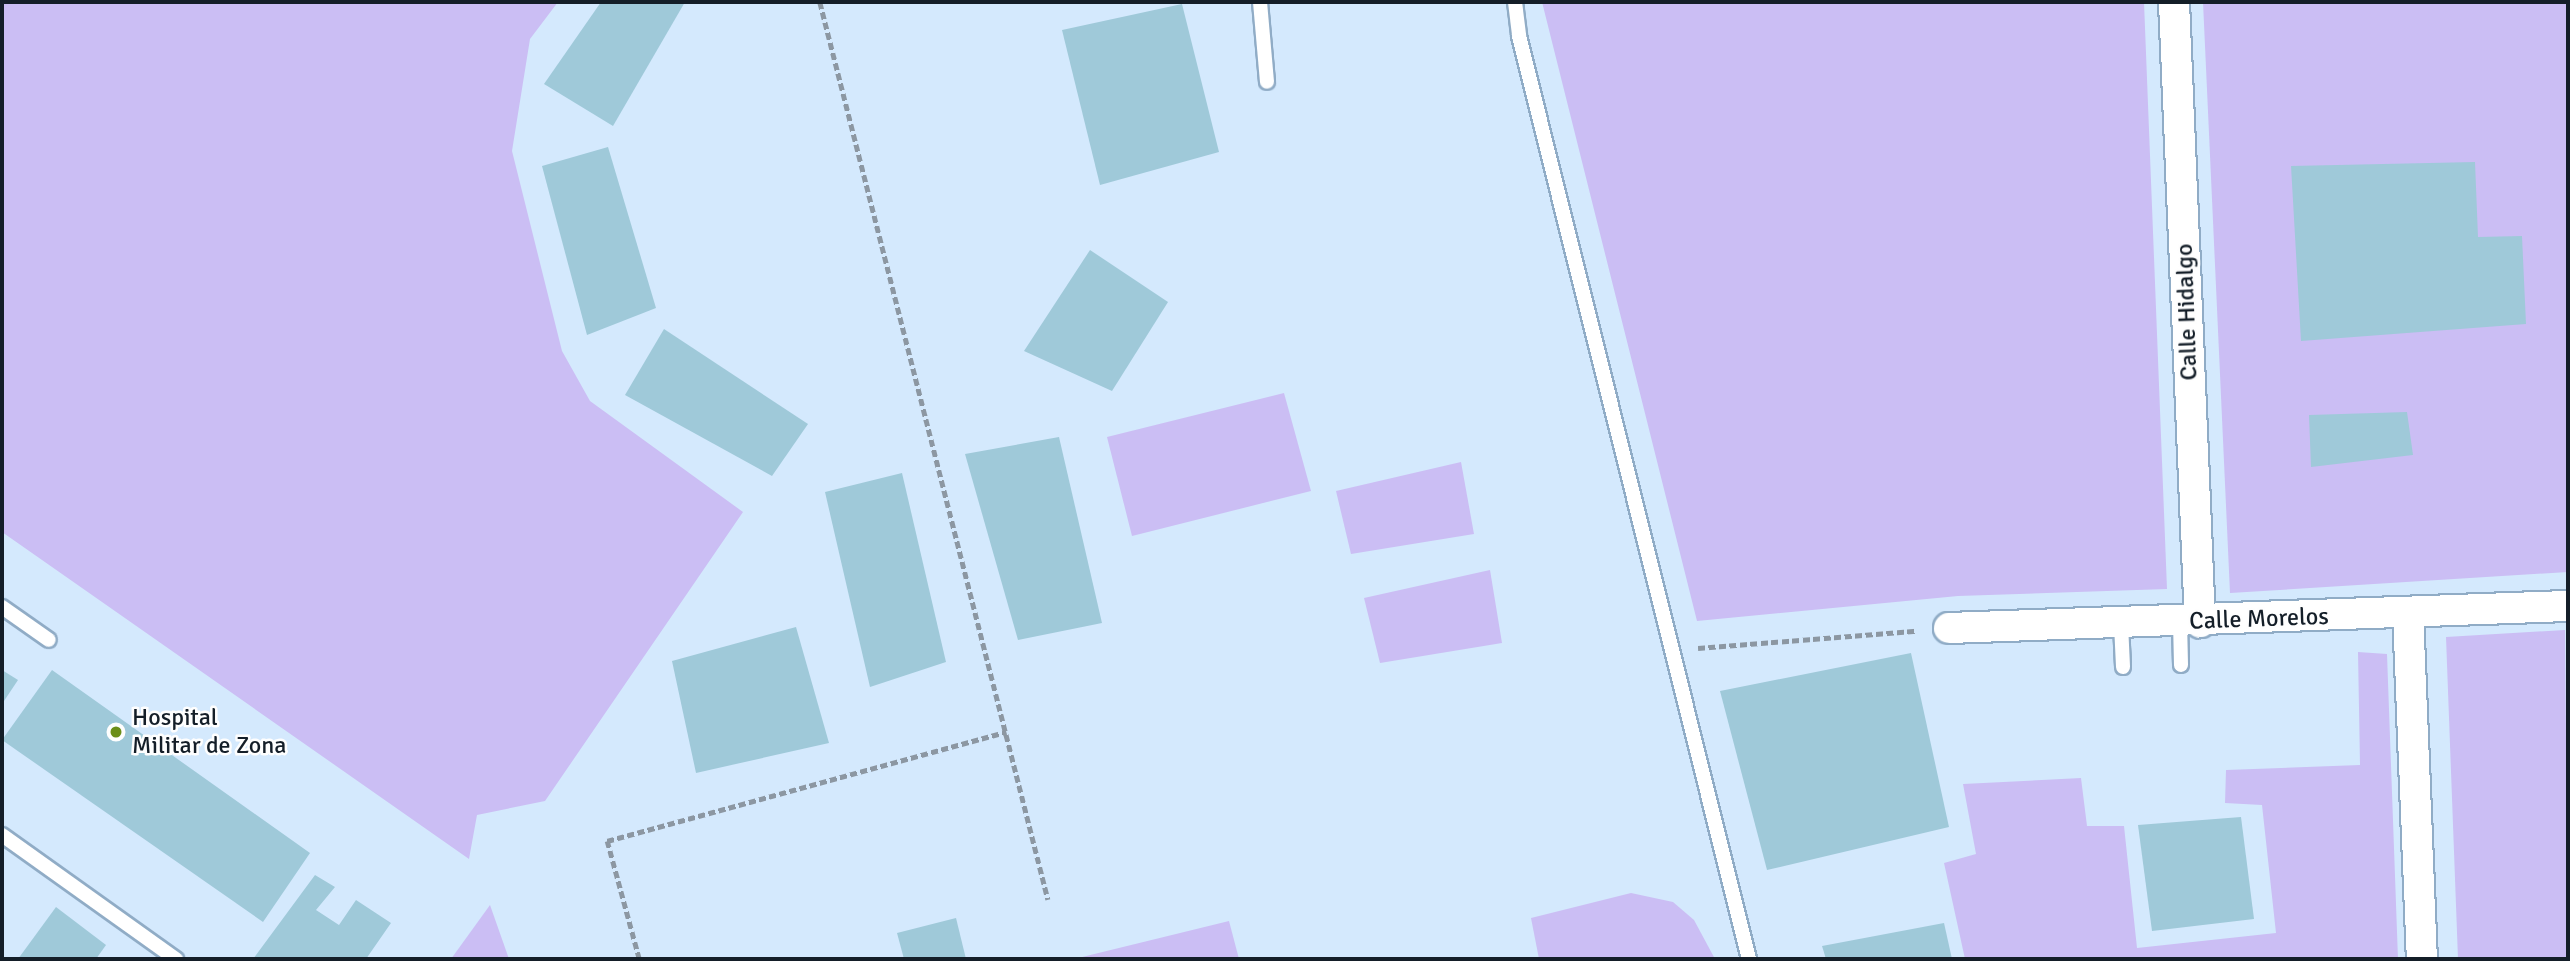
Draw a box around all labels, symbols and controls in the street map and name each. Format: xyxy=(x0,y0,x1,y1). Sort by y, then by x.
street label: Calle Hidalgo xyxy=(2170,243,2204,381)
street label: Calle Morelos xyxy=(2189,602,2329,636)
place label: Hospital Militar de Zona xyxy=(132,704,286,760)
marker: Hospital Militar de Zona xyxy=(106,722,126,742)

